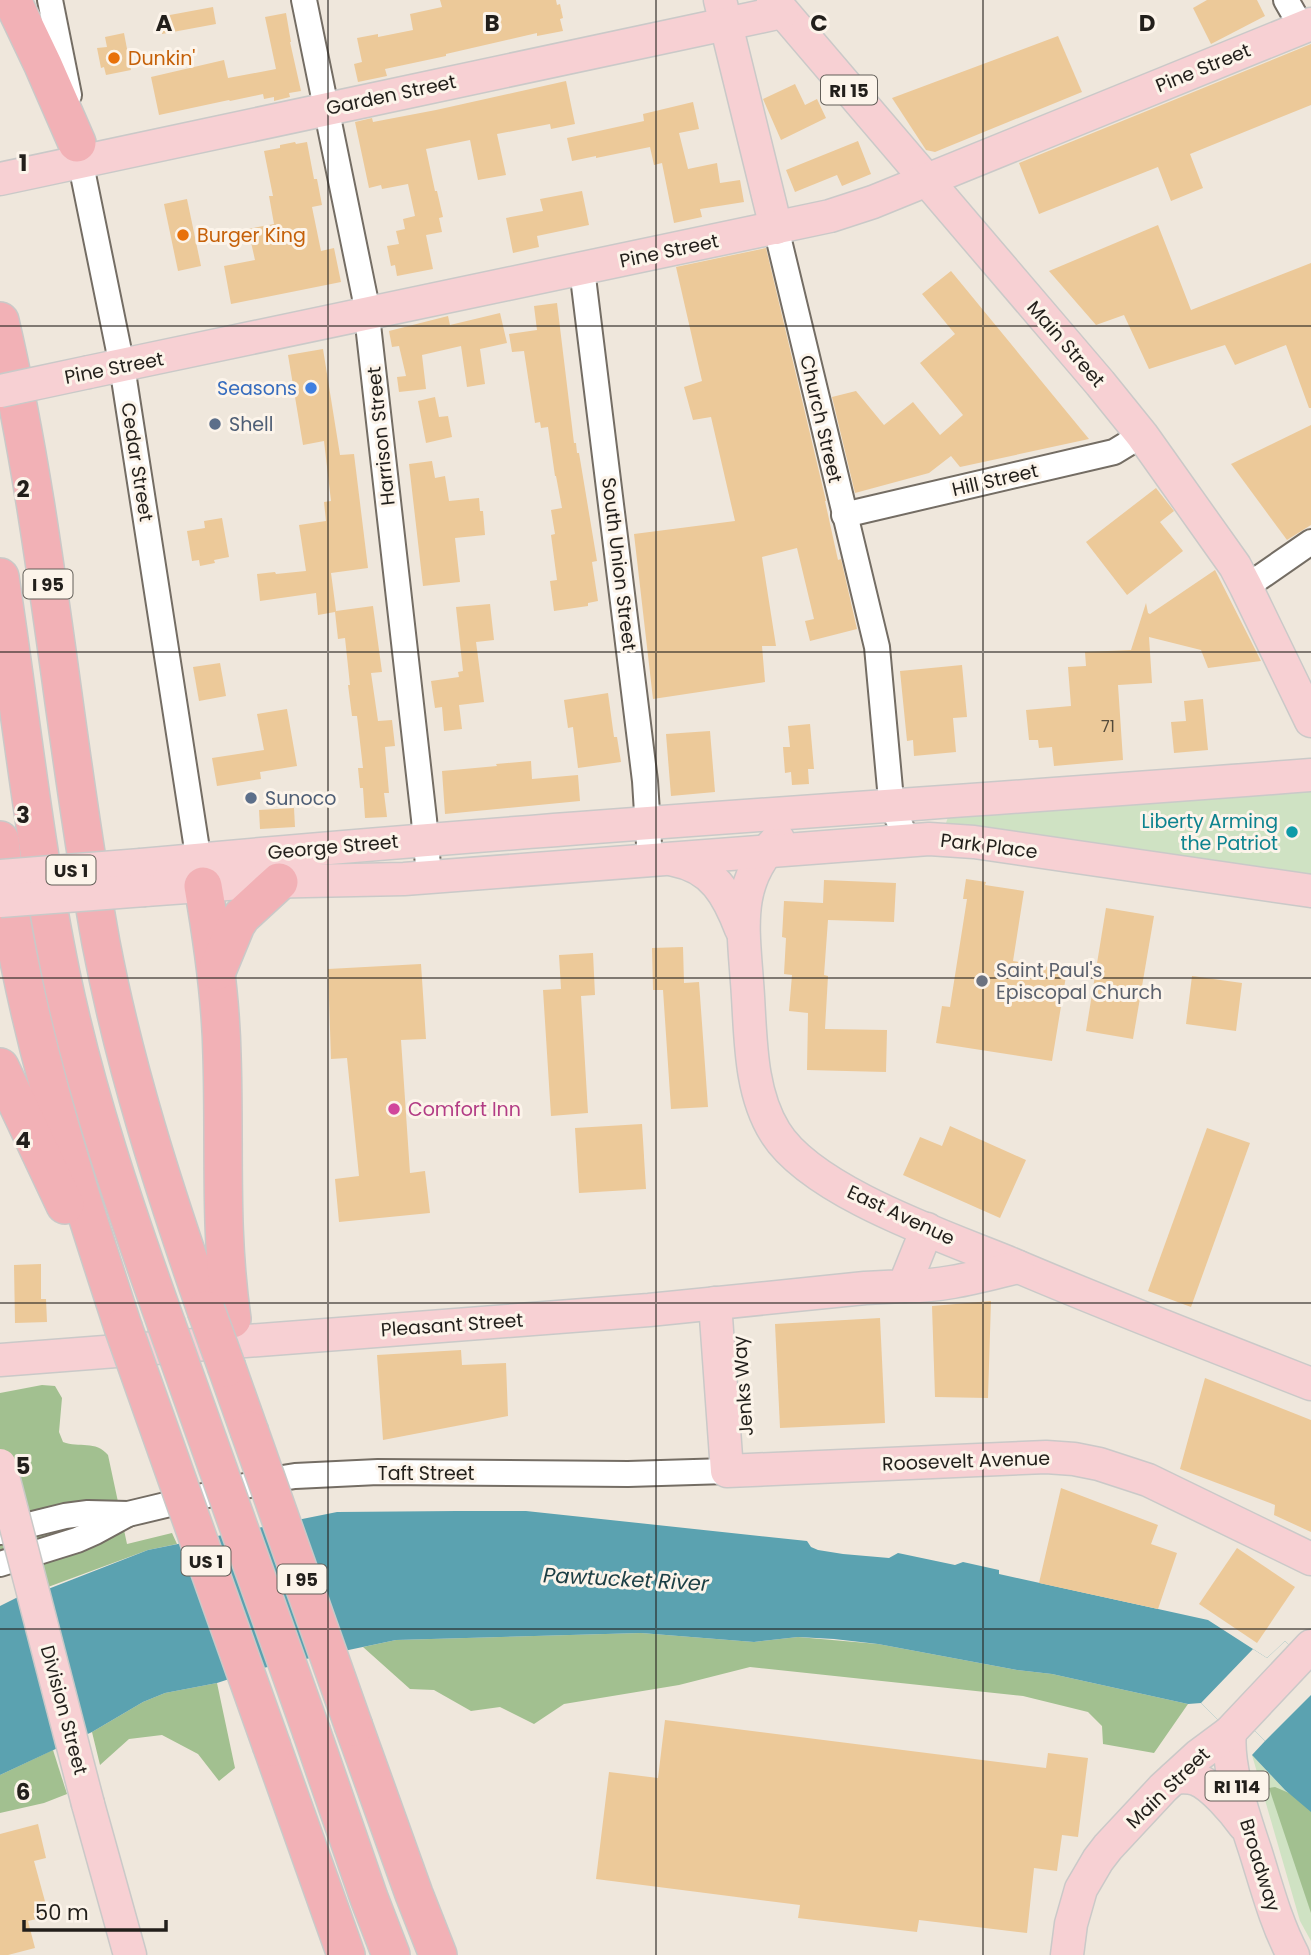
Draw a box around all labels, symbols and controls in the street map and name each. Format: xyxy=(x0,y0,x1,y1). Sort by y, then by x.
text: A xyxy=(156,7,173,39)
text: B xyxy=(484,7,500,39)
text: C xyxy=(810,7,828,39)
text: D xyxy=(1139,7,1155,39)
street label: Pine Street xyxy=(1151,37,1255,99)
place label: Dunkin' xyxy=(128,45,195,72)
marker: Dunkin' xyxy=(106,50,122,66)
street label: Garden Street xyxy=(324,68,459,122)
road number: RI 15 xyxy=(821,76,877,104)
text: 1 xyxy=(19,147,27,179)
place label: Burger King xyxy=(197,222,306,249)
marker: Burger King xyxy=(175,227,191,243)
street label: Pine Street xyxy=(617,227,721,275)
street label: Main Street xyxy=(1021,295,1111,393)
street label: Pine Street xyxy=(62,345,166,391)
street label: Church Street xyxy=(793,352,849,486)
street label: Harrison Street xyxy=(360,365,402,507)
place label: Seasons xyxy=(217,375,297,402)
marker: Seasons xyxy=(303,380,319,396)
street label: Cedar Street xyxy=(114,401,160,523)
place label: Shell xyxy=(229,411,273,438)
marker: Shell xyxy=(207,416,223,432)
street label: Hill Street xyxy=(949,457,1041,503)
text: 2 xyxy=(16,473,30,505)
street label: South Union Street xyxy=(595,476,643,652)
road number: I 95 xyxy=(23,570,72,598)
house number: 71 xyxy=(1101,715,1115,738)
place label: Sunoco xyxy=(265,785,336,812)
marker: Sunoco xyxy=(243,790,259,806)
text: 3 xyxy=(16,799,30,831)
place label: Liberty Arming the Patriot xyxy=(1142,808,1278,857)
marker: Liberty Arming the Patriot xyxy=(1284,824,1300,840)
street label: Park Place xyxy=(939,827,1039,865)
street label: George Street xyxy=(267,828,400,866)
road number: US 1 xyxy=(46,856,96,884)
place label: Saint Paul's Episcopal Church xyxy=(996,957,1162,1006)
marker: Saint Paul's Episcopal Church xyxy=(974,973,990,989)
place label: Comfort Inn xyxy=(408,1096,521,1123)
marker: Comfort Inn xyxy=(386,1101,402,1117)
text: 4 xyxy=(15,1124,31,1156)
street label: East Avenue xyxy=(843,1178,959,1252)
street label: Pleasant Street xyxy=(380,1307,524,1343)
street label: Jenks Way xyxy=(726,1334,760,1437)
street label: Roosevelt Avenue xyxy=(882,1445,1050,1477)
text: 5 xyxy=(16,1450,30,1482)
street label: Taft Street xyxy=(378,1460,475,1487)
road number: US 1 xyxy=(182,1546,230,1576)
water label: Pawtucket River xyxy=(542,1560,711,1598)
road number: I 95 xyxy=(278,1564,326,1594)
street label: Division Street xyxy=(34,1642,94,1778)
street label: Main Street xyxy=(1120,1741,1216,1835)
road number: RI 114 xyxy=(1206,1772,1268,1800)
text: 6 xyxy=(16,1776,30,1808)
street label: Broadway xyxy=(1233,1815,1287,1915)
scale bar xyxy=(24,1888,166,1932)
text: 50 m xyxy=(35,1898,89,1927)

